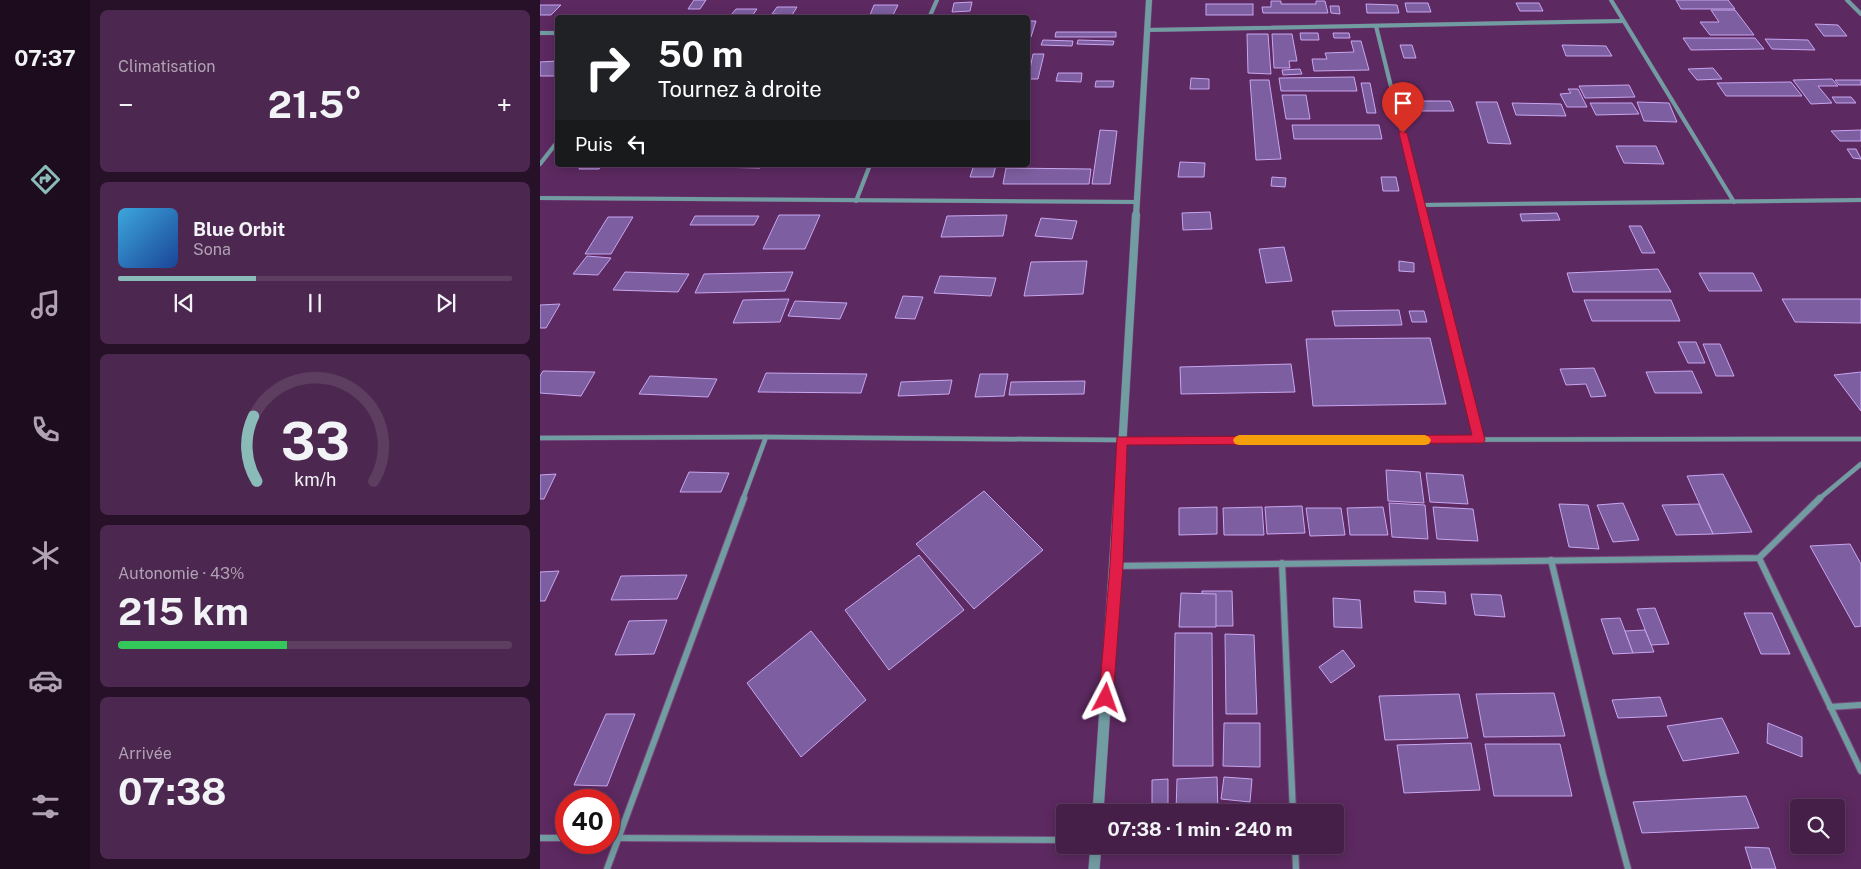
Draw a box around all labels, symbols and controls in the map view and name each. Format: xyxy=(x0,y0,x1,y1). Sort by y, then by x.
text: 50 m xyxy=(658,34,743,75)
icon: right xyxy=(575,35,640,100)
text: 07:37 xyxy=(14,45,76,71)
text: Climatisation xyxy=(118,57,215,76)
text: Tournez à droite xyxy=(658,76,822,102)
text: 21.5° xyxy=(268,82,362,127)
pin xyxy=(1382,82,1424,133)
text: − xyxy=(118,88,134,121)
text: + xyxy=(496,88,512,121)
icon: arrive xyxy=(1389,89,1417,117)
icon: left xyxy=(623,130,651,158)
text: Puis xyxy=(575,133,613,155)
icon: directions xyxy=(28,162,63,197)
text: Blue Orbit xyxy=(193,218,285,240)
text: Sona xyxy=(193,240,231,259)
icon: music xyxy=(28,287,63,322)
icon: previous xyxy=(170,289,198,317)
icon: pause xyxy=(301,289,329,317)
icon: next xyxy=(432,289,460,317)
text: 33 xyxy=(281,411,350,472)
icon: phone xyxy=(28,412,63,447)
text: km/h xyxy=(294,469,336,490)
icon: climate xyxy=(28,538,63,573)
text: Autonomie · 43% xyxy=(118,564,245,583)
text: 215 km xyxy=(118,589,249,634)
icon: car xyxy=(28,663,63,698)
position arrow xyxy=(1079,671,1131,723)
text: Arrivée xyxy=(118,744,172,763)
text: 07:38 xyxy=(118,769,227,814)
icon: filters xyxy=(28,789,63,824)
speed limit sign: 40 xyxy=(555,789,620,854)
map controls xyxy=(1790,799,1845,854)
button: search xyxy=(1790,799,1845,854)
text: 07:38 · 1 min · 240 m xyxy=(1107,818,1293,840)

